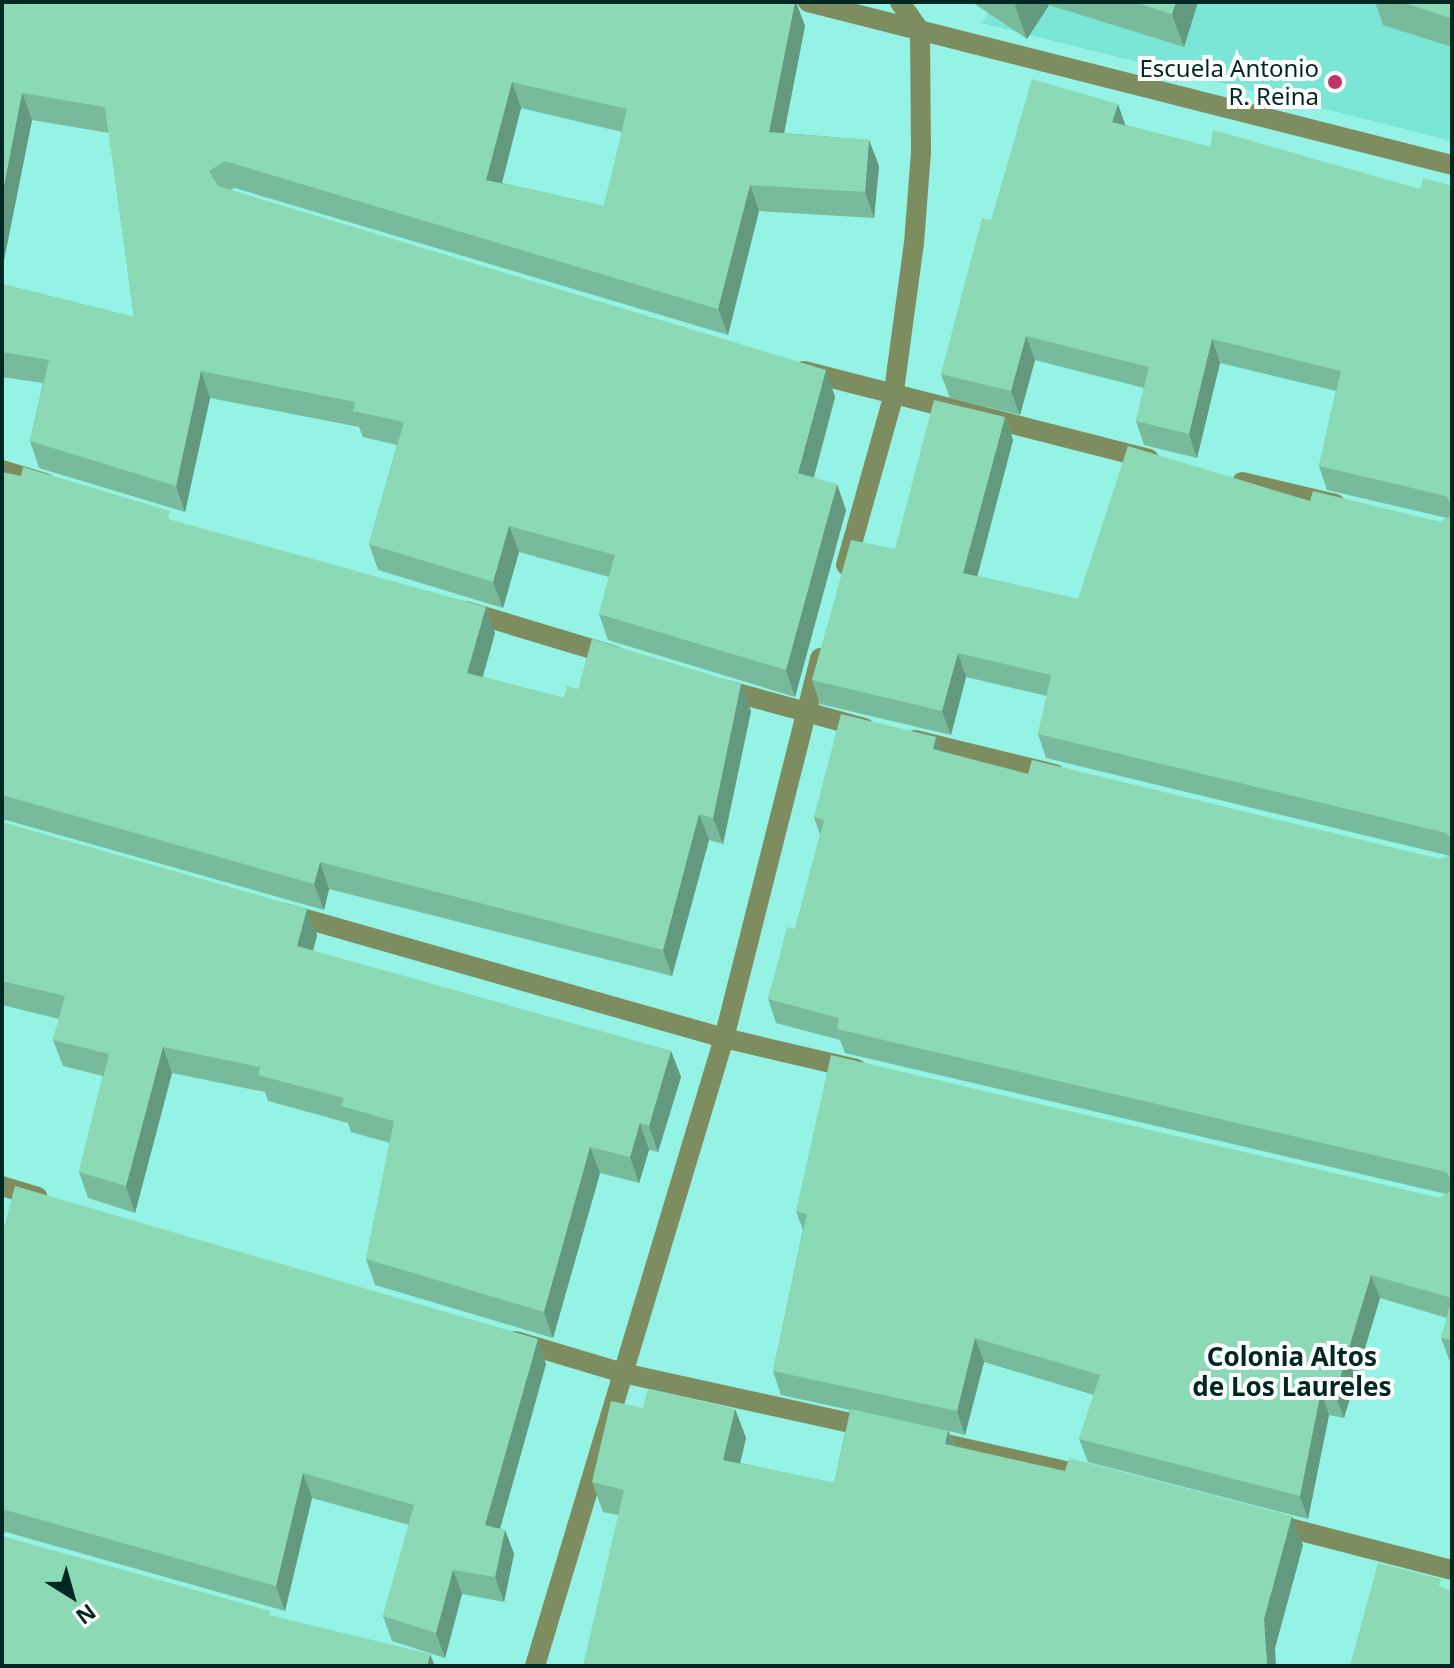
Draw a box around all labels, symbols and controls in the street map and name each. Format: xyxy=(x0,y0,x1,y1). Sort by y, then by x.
place label: Escuela Antonio R. Reina xyxy=(1139,54,1319,110)
marker: Escuela Antonio R. Reina xyxy=(1326,73,1344,91)
district label: Colonia Altos de Los Laureles xyxy=(1192,1341,1392,1402)
north arrow xyxy=(32,1556,112,1636)
text: N xyxy=(70,1598,103,1633)

